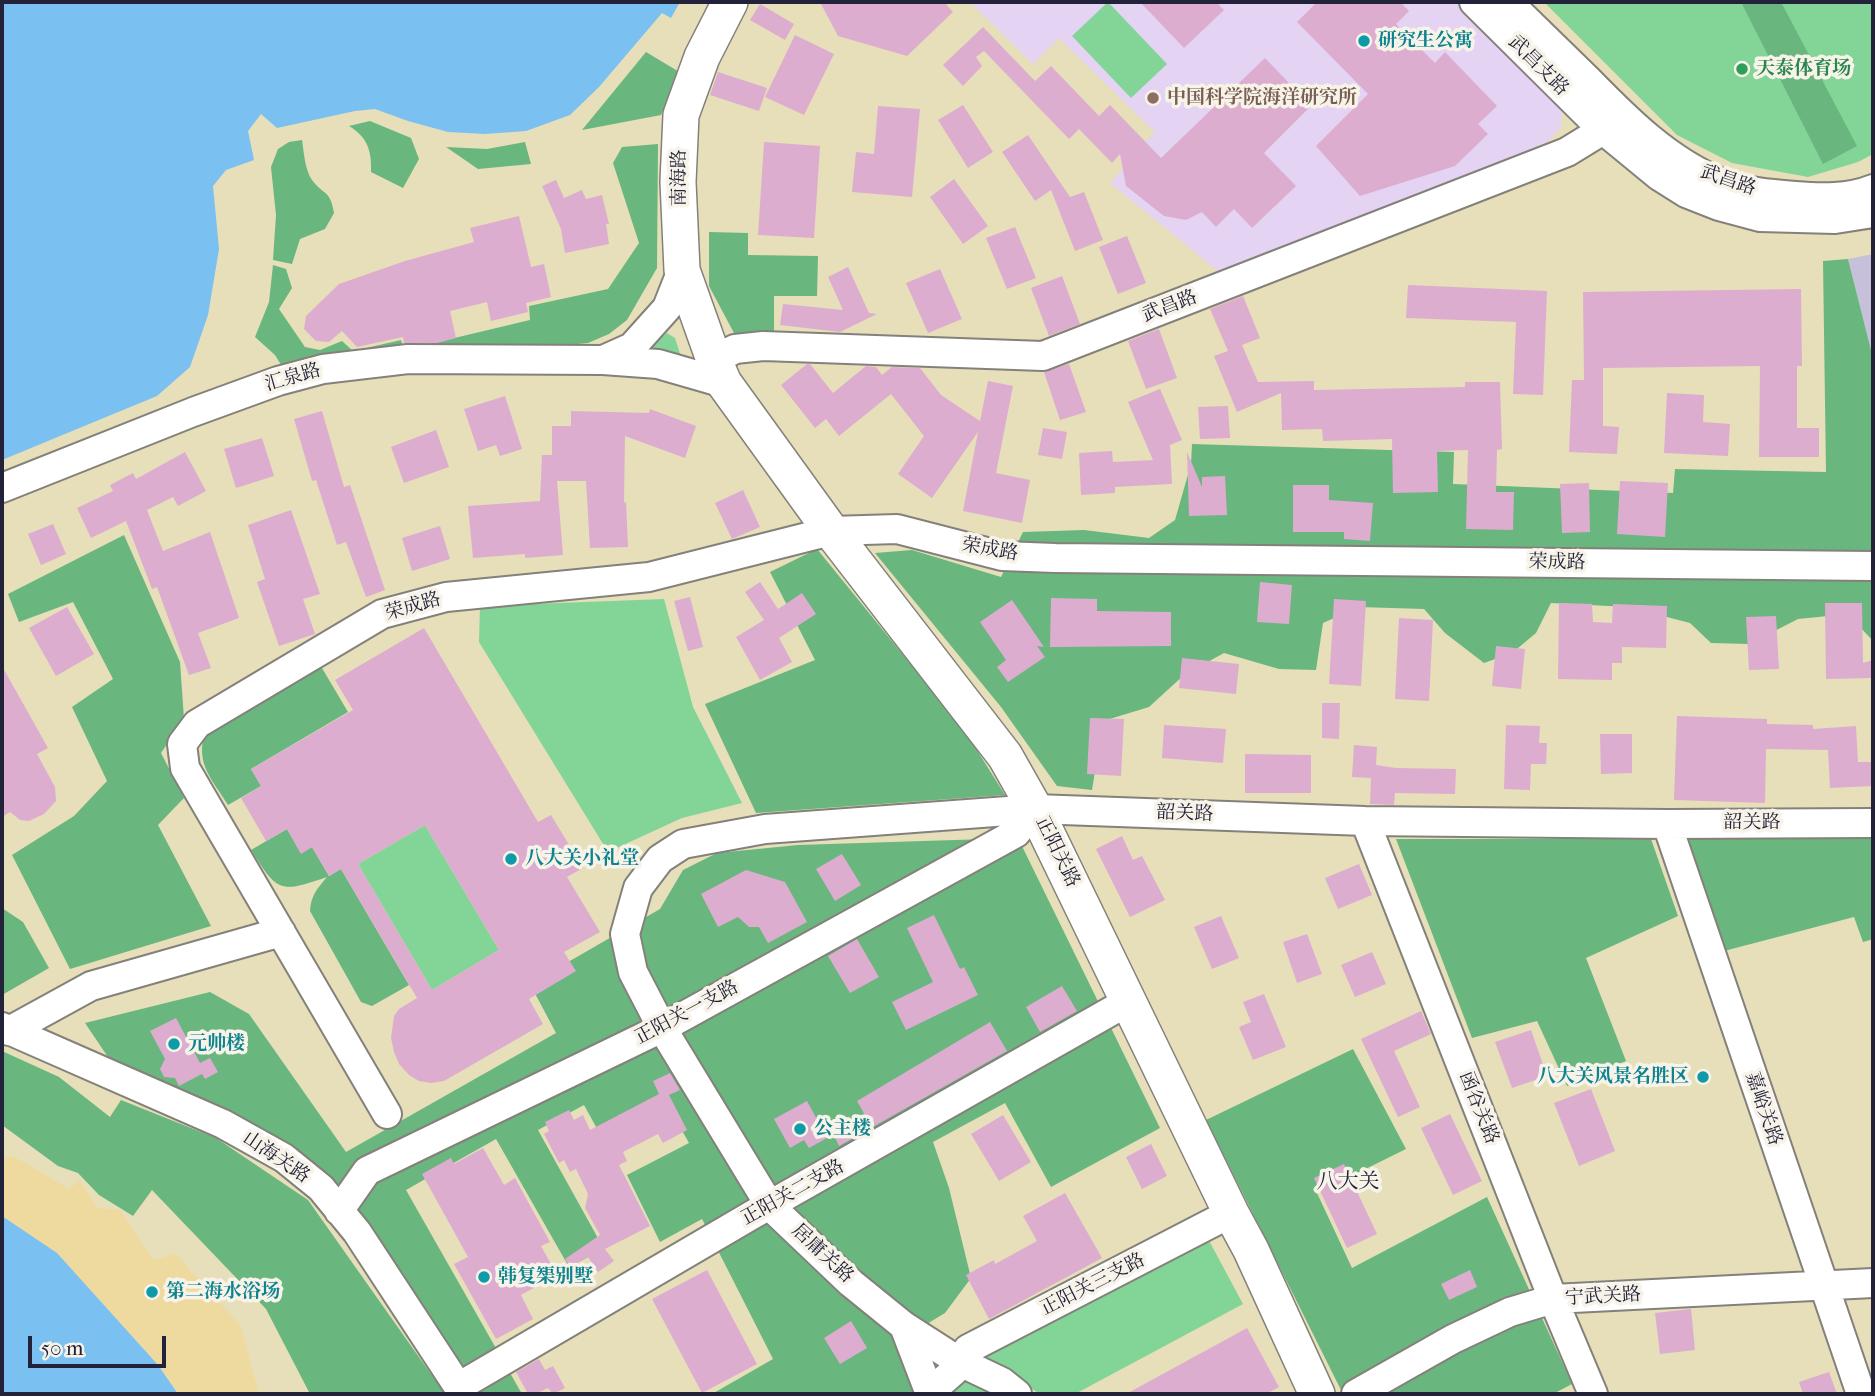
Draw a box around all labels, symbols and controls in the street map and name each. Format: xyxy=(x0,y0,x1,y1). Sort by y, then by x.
place label: 研究生公寓 xyxy=(1378,30,1473,52)
street label: 武昌支路 xyxy=(1503,31,1573,101)
marker: 研究生公寓 xyxy=(1356,33,1372,49)
place label: 天泰体育场 xyxy=(1756,58,1851,80)
marker: 天泰体育场 xyxy=(1734,61,1750,77)
place label: 中国科学院海洋研究所 xyxy=(1167,87,1357,109)
marker: 中国科学院海洋研究所 xyxy=(1145,90,1161,106)
street label: 南海路 xyxy=(669,150,691,206)
street label: 武昌路 xyxy=(1697,161,1759,201)
street label: 武昌路 xyxy=(1139,286,1201,328)
street label: 汇泉路 xyxy=(262,359,324,397)
street label: 荣成路 xyxy=(960,534,1020,566)
street label: 荣成路 xyxy=(1528,551,1586,575)
street label: 荣成路 xyxy=(382,588,444,626)
street label: 韶关路 xyxy=(1156,802,1214,826)
street label: 韶关路 xyxy=(1724,812,1780,834)
street label: 正阳关路 xyxy=(1030,813,1084,891)
place label: 八大关小礼堂 xyxy=(525,848,639,870)
marker: 八大关小礼堂 xyxy=(503,851,519,867)
street label: 正阳关一支路 xyxy=(631,976,743,1050)
place label: 元帅楼 xyxy=(188,1033,245,1055)
marker: 元帅楼 xyxy=(166,1036,182,1052)
place label: 八大关风景名胜区 xyxy=(1537,1066,1689,1088)
street label: 函谷关路 xyxy=(1453,1068,1503,1148)
marker: 八大关风景名胜区 xyxy=(1695,1069,1711,1085)
street label: 嘉峪关路 xyxy=(1740,1069,1786,1149)
place label: 公主楼 xyxy=(814,1118,871,1140)
marker: 公主楼 xyxy=(792,1121,808,1137)
street label: 山海关路 xyxy=(238,1127,314,1189)
street label: 正阳关二支路 xyxy=(738,1155,848,1231)
district label: 八大关 xyxy=(1317,1170,1379,1196)
street label: 居庸关路 xyxy=(786,1220,858,1288)
street label: 正阳关三支路 xyxy=(1037,1249,1149,1321)
place label: 韩复榘别墅 xyxy=(498,1266,593,1288)
marker: 韩复榘别墅 xyxy=(476,1269,492,1285)
place label: 第二海水浴场 xyxy=(166,1281,280,1303)
marker: 第二海水浴场 xyxy=(144,1284,160,1300)
street label: 宁武关路 xyxy=(1564,1284,1642,1310)
scale bar xyxy=(32,1322,170,1366)
text: 50 m xyxy=(41,1336,84,1360)

